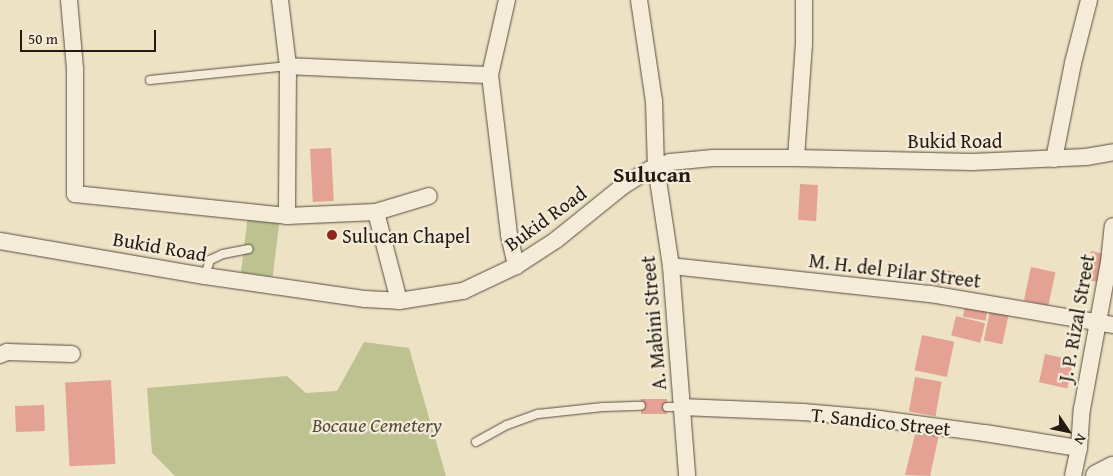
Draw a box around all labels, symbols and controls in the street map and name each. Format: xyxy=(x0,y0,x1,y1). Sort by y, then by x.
scale bar xyxy=(22,20,159,52)
text: 50 m xyxy=(28,28,58,49)
street label: Bukid Road xyxy=(908,128,1002,152)
district label: Sulucan xyxy=(613,162,691,188)
street label: Bukid Road xyxy=(500,180,590,256)
place label: Sulucan Chapel xyxy=(342,223,470,247)
street label: Bukid Road xyxy=(111,226,209,266)
marker: Sulucan Chapel xyxy=(326,229,338,241)
street label: M. H. del Pilar Street xyxy=(808,248,982,292)
street label: J. P. Rizal Street xyxy=(1053,252,1099,384)
street label: A. Mabini Street xyxy=(635,255,671,391)
street label: T. Sandico Street xyxy=(810,402,952,440)
north arrow xyxy=(1043,406,1093,456)
park label: Bocaue Cemetery xyxy=(312,412,442,436)
text: N xyxy=(1070,430,1091,449)

